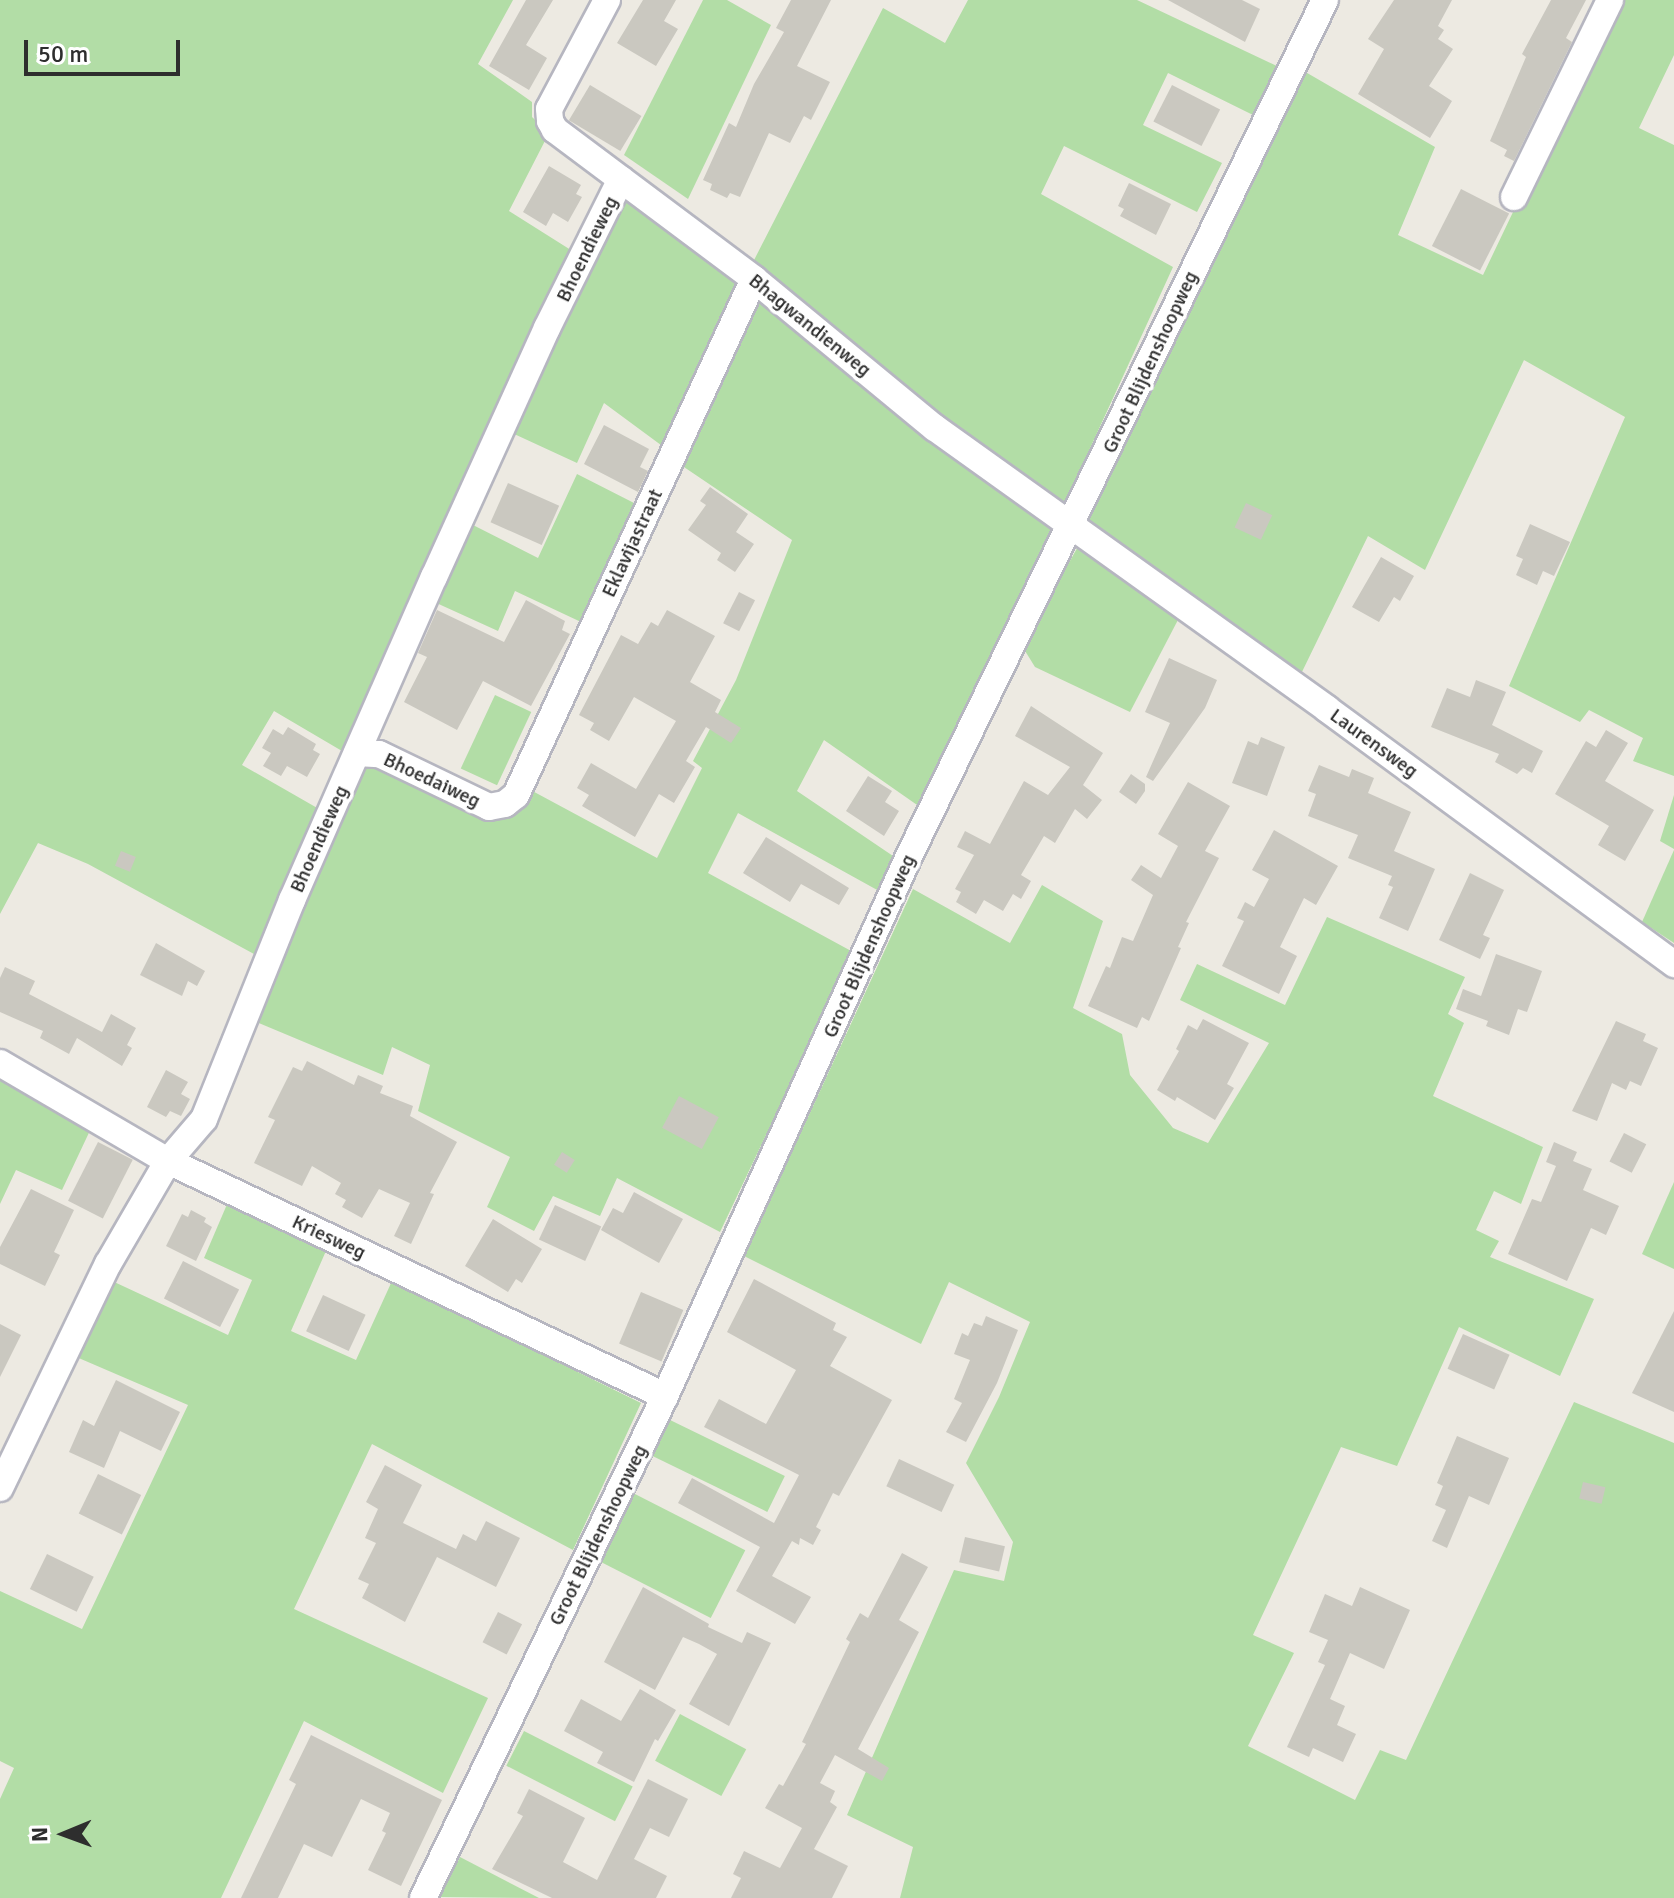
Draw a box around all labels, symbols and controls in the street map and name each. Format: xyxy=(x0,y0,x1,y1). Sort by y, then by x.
scale bar xyxy=(28,24,184,74)
text: 50 m xyxy=(38,39,88,69)
street label: Bhoendieweg xyxy=(551,192,623,306)
street label: Groot Blijdenshoopweg xyxy=(1097,267,1203,457)
street label: Bhagwandienweg xyxy=(744,268,876,382)
street label: Eklavijastraat xyxy=(596,485,668,601)
street label: Laurensweg xyxy=(1325,703,1423,783)
street label: Bhoedaiweg xyxy=(380,747,484,813)
street label: Bhoendieweg xyxy=(285,782,353,896)
street label: Groot Blijdenshoopweg xyxy=(818,851,920,1041)
street label: Kriesweg xyxy=(288,1210,370,1264)
street label: Groot Blijdenshoopweg xyxy=(544,1441,652,1629)
north arrow xyxy=(24,1794,104,1874)
text: N xyxy=(26,1827,53,1842)

